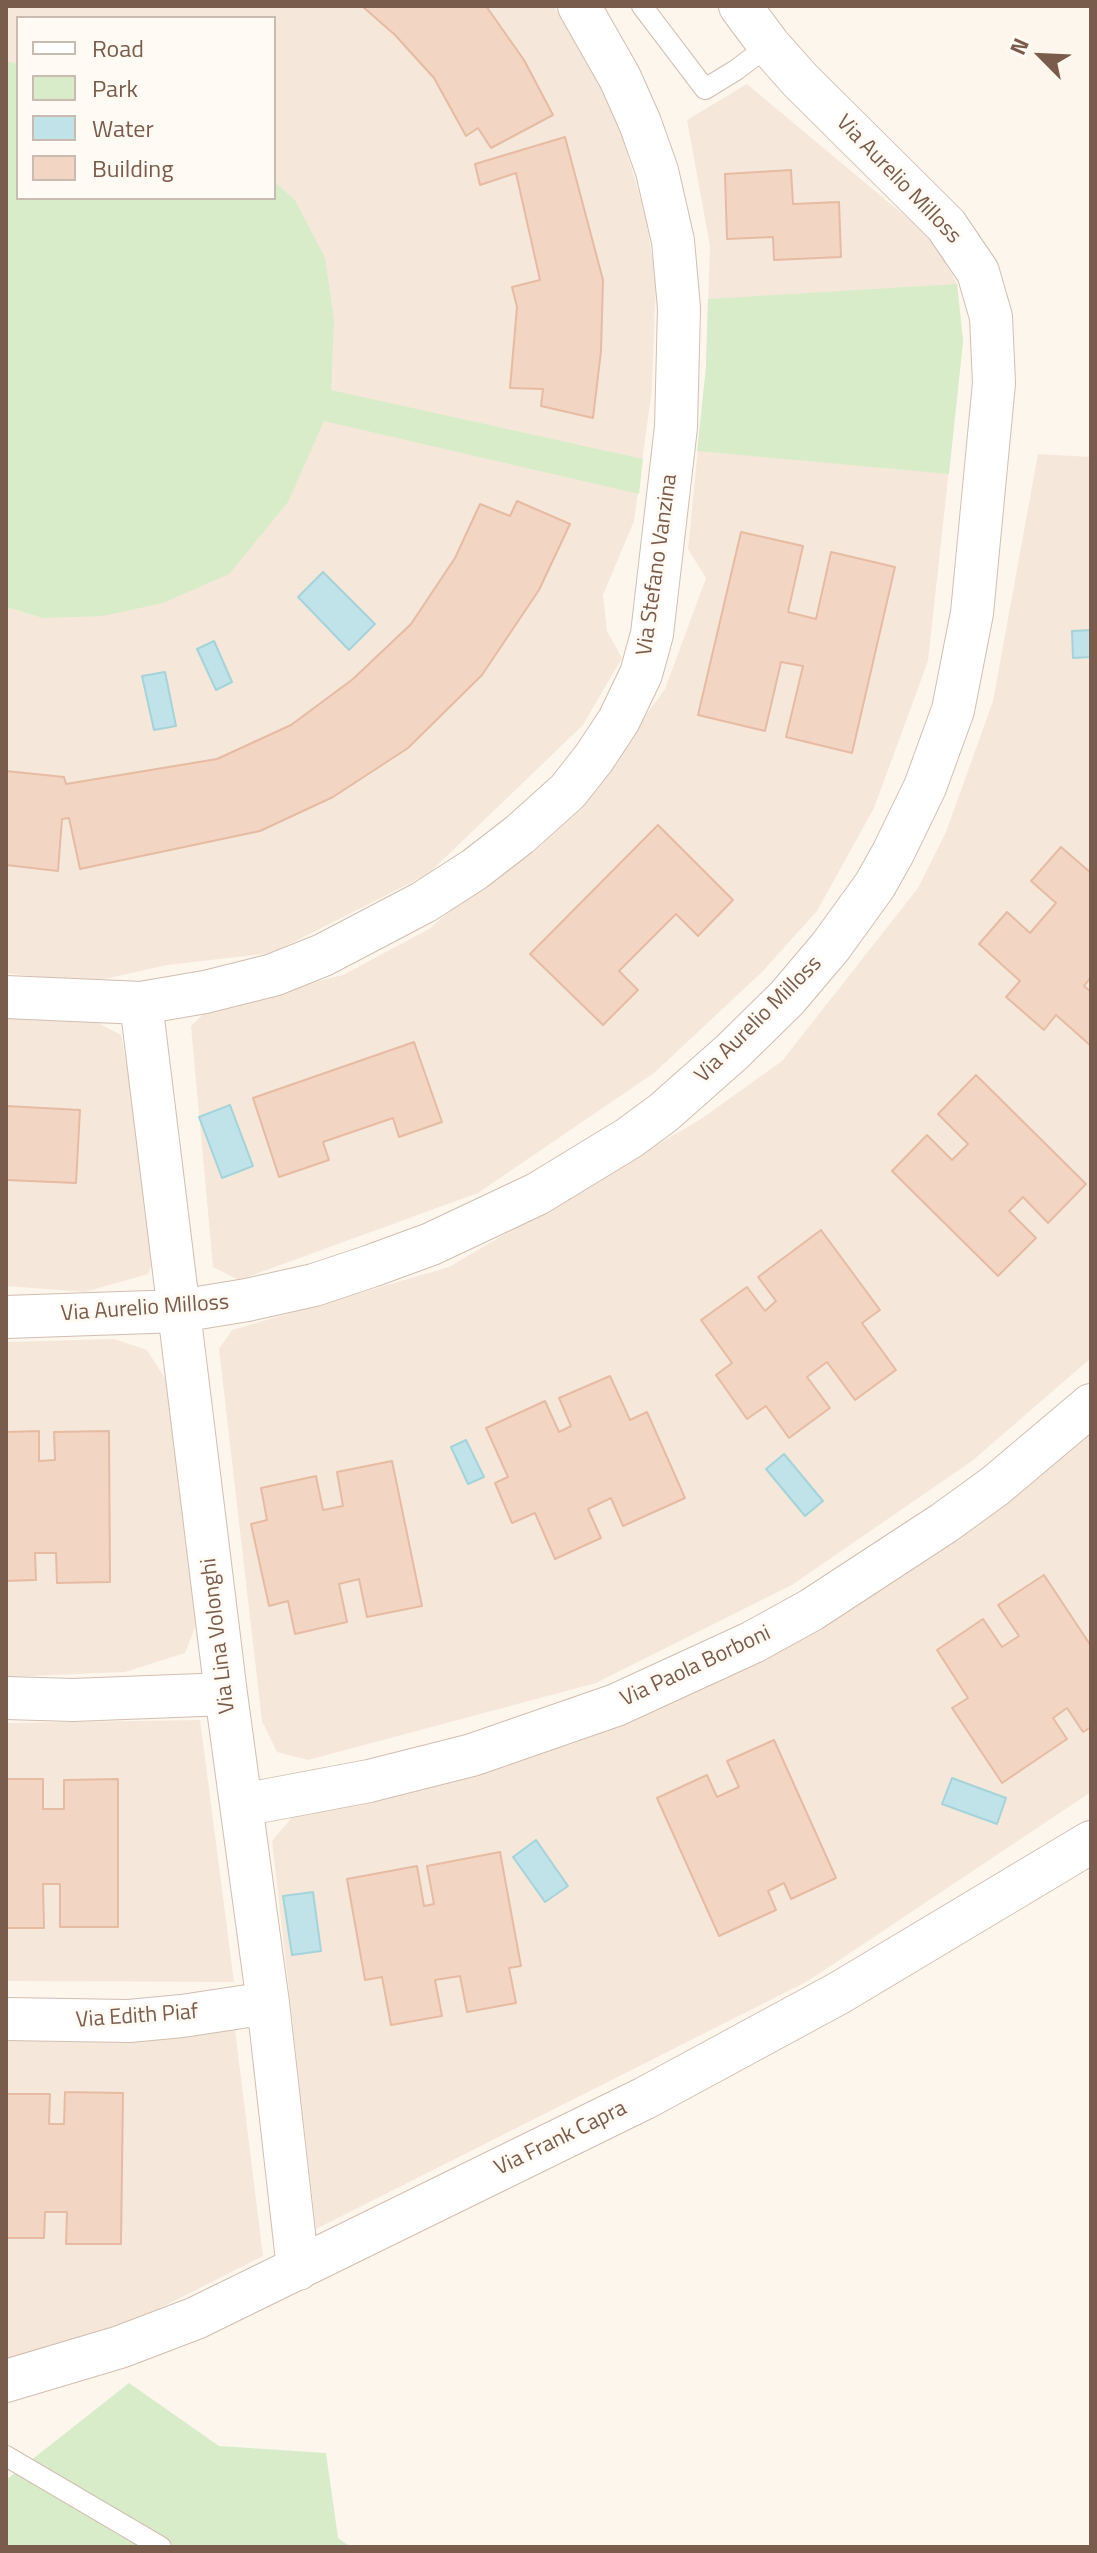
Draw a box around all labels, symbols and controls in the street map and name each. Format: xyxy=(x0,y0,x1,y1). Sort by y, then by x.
legend xyxy=(16,16,276,200)
north arrow xyxy=(1001,16,1081,96)
text: Road xyxy=(92,30,144,66)
text: N xyxy=(1000,32,1038,60)
text: Park xyxy=(92,70,138,106)
text: Water xyxy=(92,110,154,146)
street label: Via Aurelio Milloss xyxy=(830,110,966,250)
text: Building xyxy=(92,150,174,186)
street label: Via Stefano Vanzina xyxy=(632,472,684,658)
street label: Via Aurelio Milloss xyxy=(690,951,828,1089)
street label: Via Aurelio Milloss xyxy=(60,1290,230,1328)
street label: Via Lina Volonghi xyxy=(196,1557,242,1715)
street label: Via Paola Borboni xyxy=(617,1621,775,1713)
street label: Via Edith Piaf xyxy=(75,2000,199,2034)
street label: Via Frank Capra xyxy=(491,2096,631,2182)

